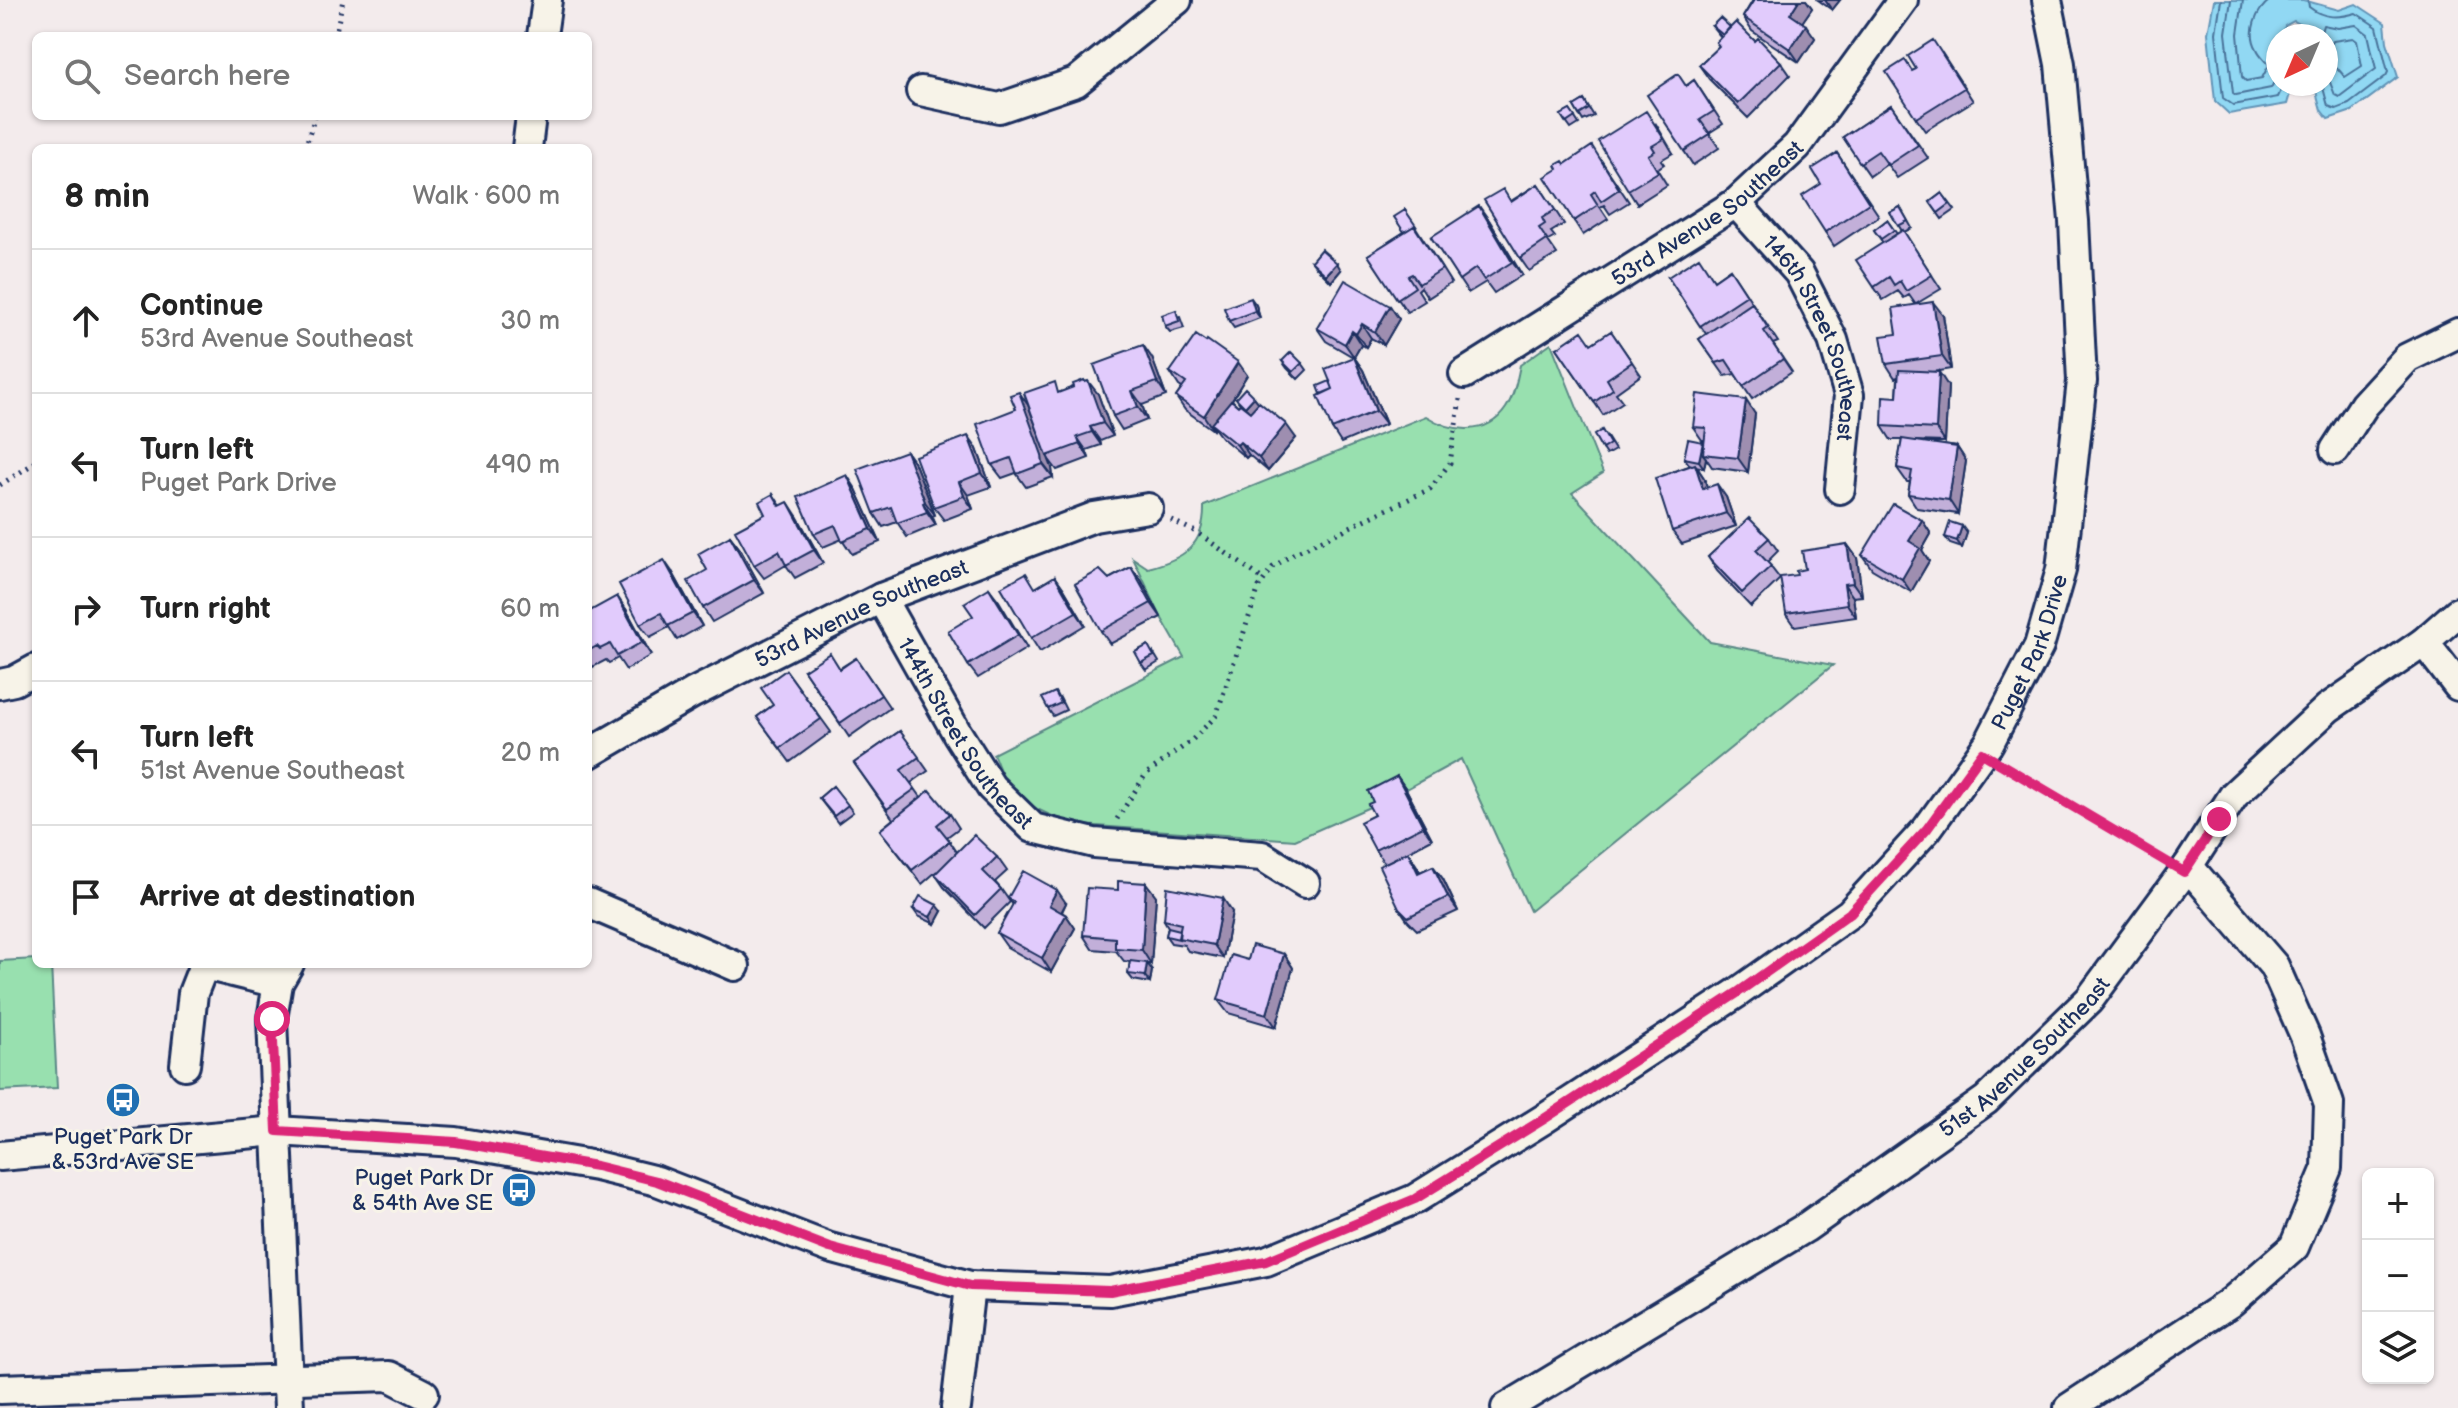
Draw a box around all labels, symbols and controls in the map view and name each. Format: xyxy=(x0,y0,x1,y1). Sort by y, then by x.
north arrow xyxy=(2266,24,2338,96)
search box xyxy=(32,32,592,120)
icon: search xyxy=(60,54,104,98)
text: Search here xyxy=(124,58,290,94)
street label: 53rd Avenue Southeast xyxy=(1607,135,1810,293)
text: 8 min xyxy=(64,176,150,217)
text: Walk · 600 m xyxy=(413,181,560,212)
street label: 146th Street Southeast xyxy=(1756,230,1861,442)
text: Continue xyxy=(140,288,263,324)
icon: ahead xyxy=(64,299,108,343)
text: 30 m xyxy=(500,306,560,337)
text: 53rd Avenue Southeast xyxy=(140,324,414,355)
text: Turn left xyxy=(140,432,254,468)
icon: left xyxy=(64,443,108,487)
text: 490 m xyxy=(485,450,560,481)
text: Puget Park Drive xyxy=(140,468,337,499)
street label: 53rd Avenue Southeast xyxy=(751,554,972,674)
street label: Puget Park Drive xyxy=(1986,571,2074,735)
icon: right xyxy=(64,587,108,631)
text: Turn right xyxy=(140,591,271,627)
text: 60 m xyxy=(500,594,560,625)
street label: 144th Street Southeast xyxy=(891,633,1038,836)
text: Turn left xyxy=(140,720,254,756)
icon: left xyxy=(64,731,108,775)
text: 20 m xyxy=(501,738,560,769)
text: 51st Avenue Southeast xyxy=(140,756,405,787)
route end xyxy=(2201,801,2237,837)
icon: arrive xyxy=(64,875,108,919)
text: Arrive at destination xyxy=(140,879,416,915)
street label: 51st Avenue Southeast xyxy=(1934,972,2117,1144)
route start xyxy=(254,1001,290,1037)
bus stop icon: Puget Park Dr & 53rd Ave SE xyxy=(104,1081,142,1119)
place label: Puget Park Dr & 53rd Ave SE xyxy=(52,1124,194,1176)
place label: Puget Park Dr & 54th Ave SE xyxy=(352,1165,494,1217)
map controls xyxy=(2362,1168,2434,1384)
button: + xyxy=(2362,1168,2434,1240)
bus stop icon: Puget Park Dr & 54th Ave SE xyxy=(500,1171,538,1209)
button: − xyxy=(2362,1240,2434,1312)
button: layers xyxy=(2362,1312,2434,1384)

